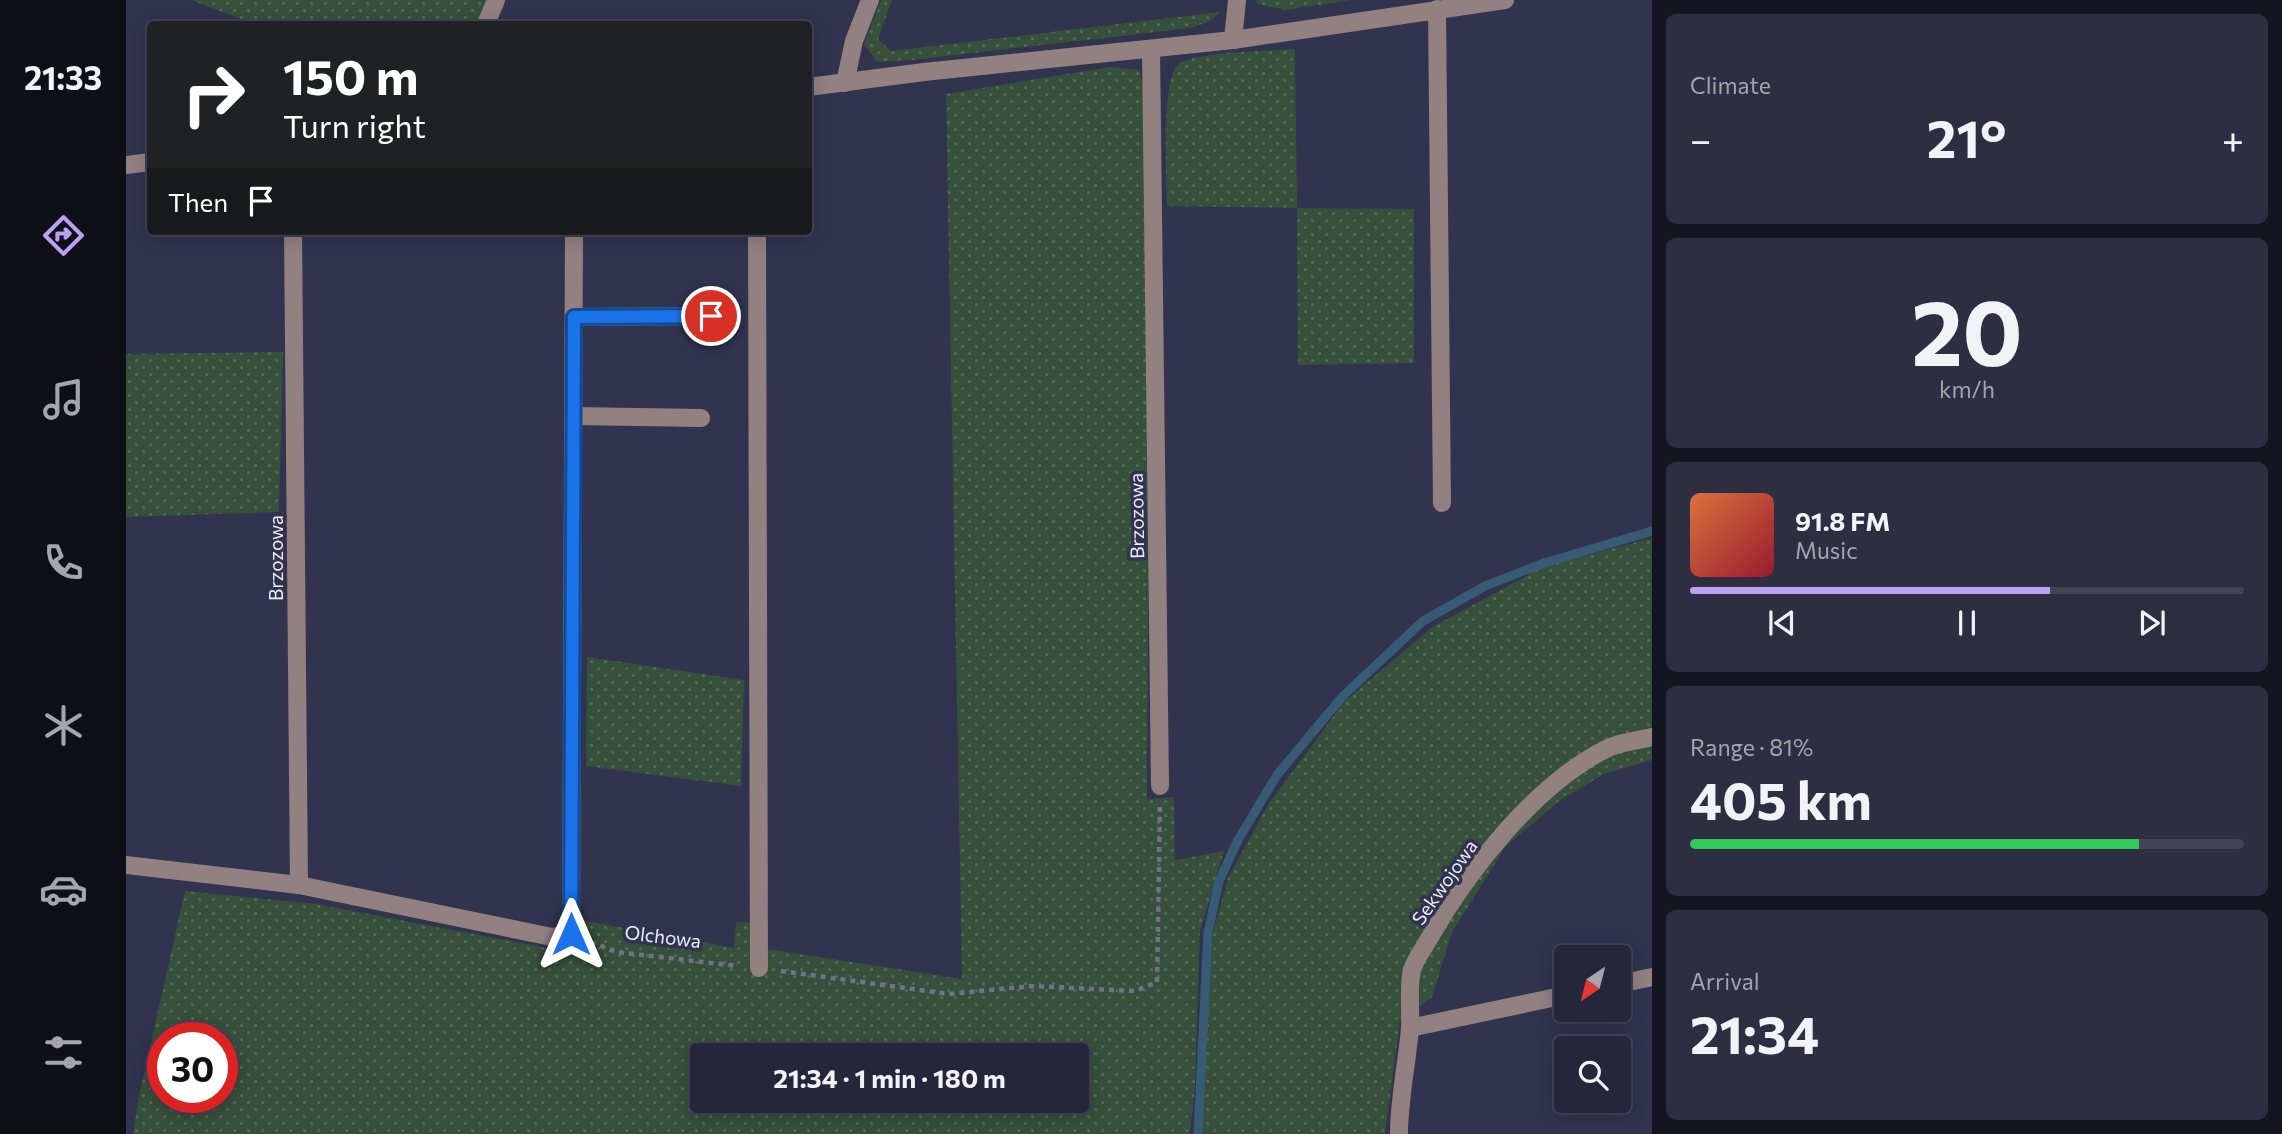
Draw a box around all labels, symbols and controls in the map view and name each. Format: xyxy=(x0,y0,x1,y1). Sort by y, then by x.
text: 150 m xyxy=(283,45,418,105)
icon: right xyxy=(168,49,259,140)
text: 21:33 xyxy=(24,57,102,97)
text: Climate xyxy=(1690,71,1771,99)
text: Turn right xyxy=(283,105,426,145)
text: 21° xyxy=(1927,105,2006,169)
text: − xyxy=(1690,115,1712,162)
text: + xyxy=(2222,115,2244,162)
icon: arrive xyxy=(242,182,280,220)
text: Then xyxy=(168,186,228,217)
icon: directions xyxy=(39,211,88,260)
text: 20 xyxy=(1911,273,2023,385)
pin xyxy=(681,286,741,346)
icon: arrive xyxy=(692,297,730,335)
icon: music xyxy=(39,375,88,424)
text: km/h xyxy=(1939,375,1995,403)
street label: Brzozowa xyxy=(1124,473,1148,559)
text: 91.8 FM xyxy=(1795,505,1890,536)
street label: Brzozowa xyxy=(264,515,287,601)
text: Music xyxy=(1795,536,1858,564)
icon: phone xyxy=(39,538,88,587)
icon: previous xyxy=(1763,604,1801,642)
icon: pause xyxy=(1948,604,1986,642)
icon: next xyxy=(2133,604,2171,642)
icon: climate xyxy=(39,701,88,750)
text: Range · 81% xyxy=(1690,733,1813,761)
text: 405 km xyxy=(1690,767,1872,831)
street label: Sekwojowa xyxy=(1406,835,1482,929)
icon: car xyxy=(39,865,88,914)
position arrow xyxy=(534,897,608,971)
street label: Olchowa xyxy=(624,920,702,952)
north arrow xyxy=(1554,945,1631,1022)
map controls xyxy=(1554,945,1631,1113)
text: Arrival xyxy=(1690,967,1760,995)
text: 21:34 xyxy=(1690,1001,1819,1065)
speed limit sign: 30 xyxy=(147,1022,238,1113)
icon: filters xyxy=(39,1028,88,1077)
button: search xyxy=(1554,1036,1631,1113)
text: 21:34 · 1 min · 180 m xyxy=(773,1062,1006,1093)

